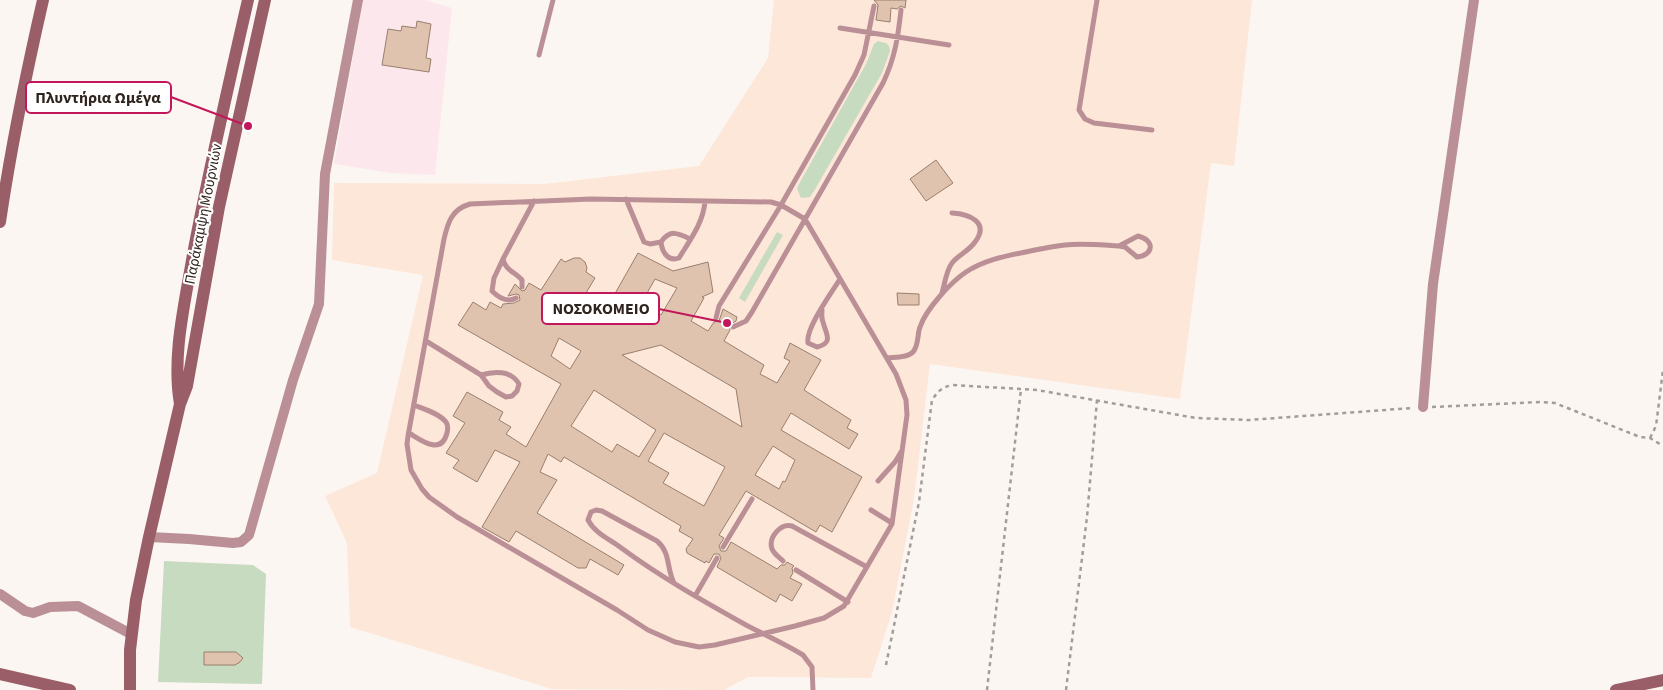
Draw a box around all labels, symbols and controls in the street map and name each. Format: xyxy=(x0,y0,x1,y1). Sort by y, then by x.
callout: Πλυντήρια Ωμέγα xyxy=(26,82,171,113)
text: Πλυντήρια Ωμέγα xyxy=(35,87,161,109)
street label: Παράκαμψη Μουρνιών xyxy=(180,142,227,286)
callout: ΝΟΣΟΚΟΜΕΙΟ xyxy=(542,293,659,324)
text: ΝΟΣΟΚΟΜΕΙΟ xyxy=(552,298,650,320)

